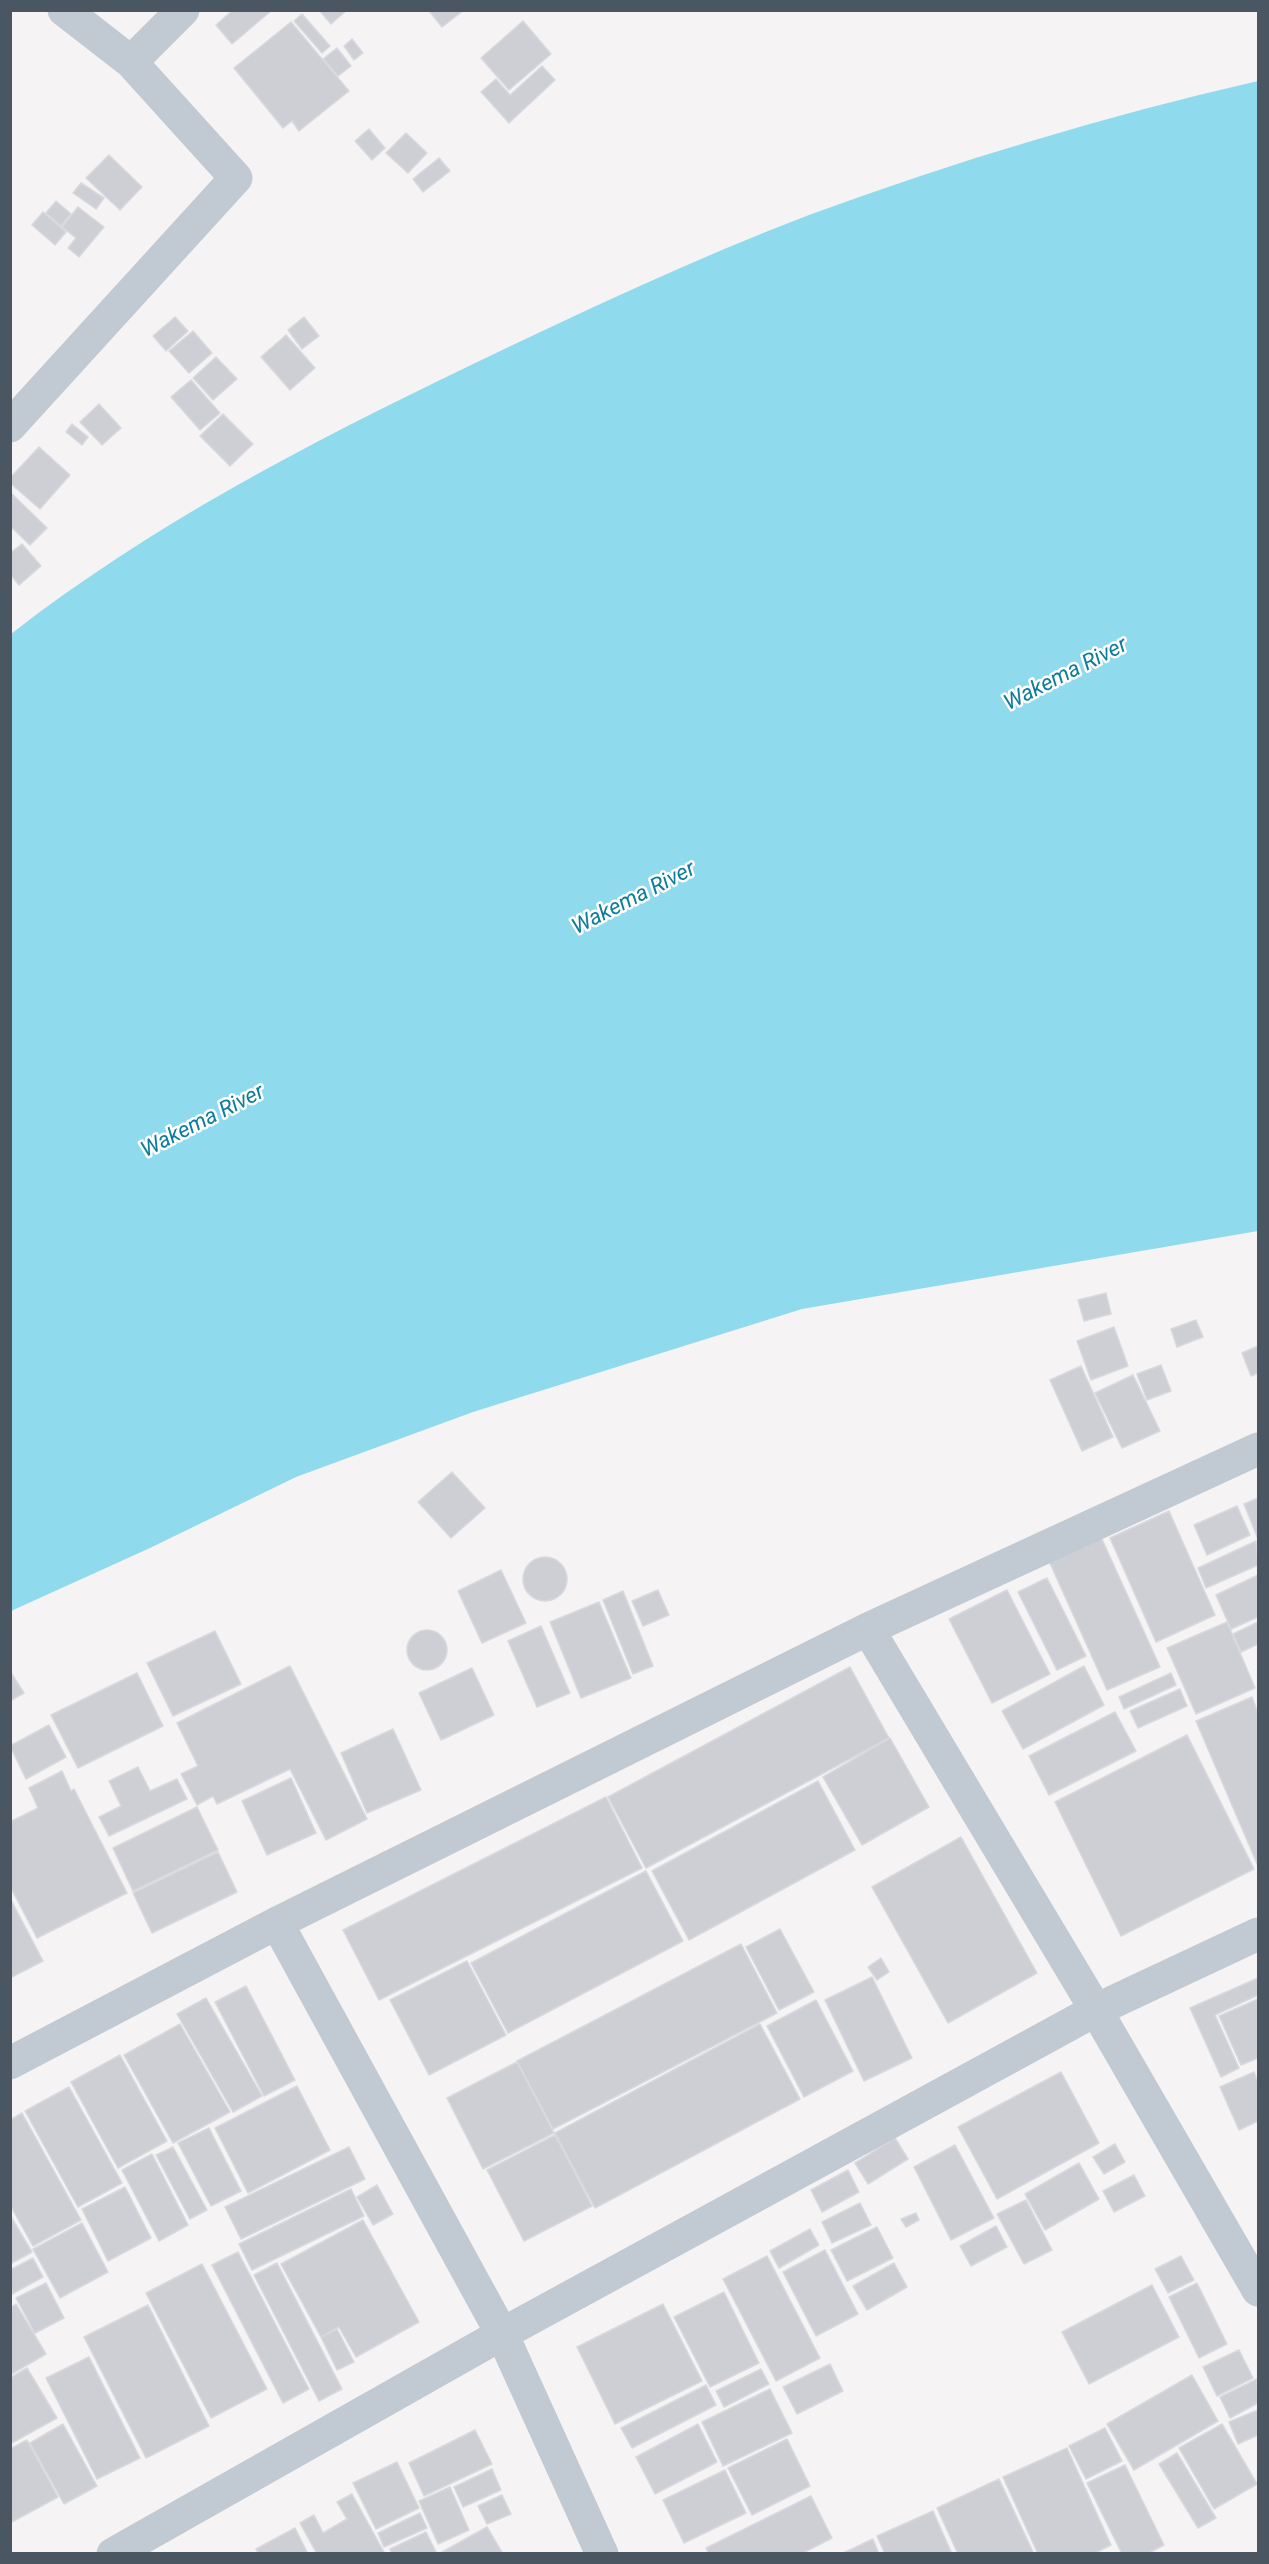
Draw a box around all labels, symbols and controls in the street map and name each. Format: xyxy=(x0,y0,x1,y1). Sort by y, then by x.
water label: Wakema River xyxy=(1000,633,1132,717)
water label: Wakema River xyxy=(568,857,700,941)
water label: Wakema River xyxy=(137,1080,269,1164)

